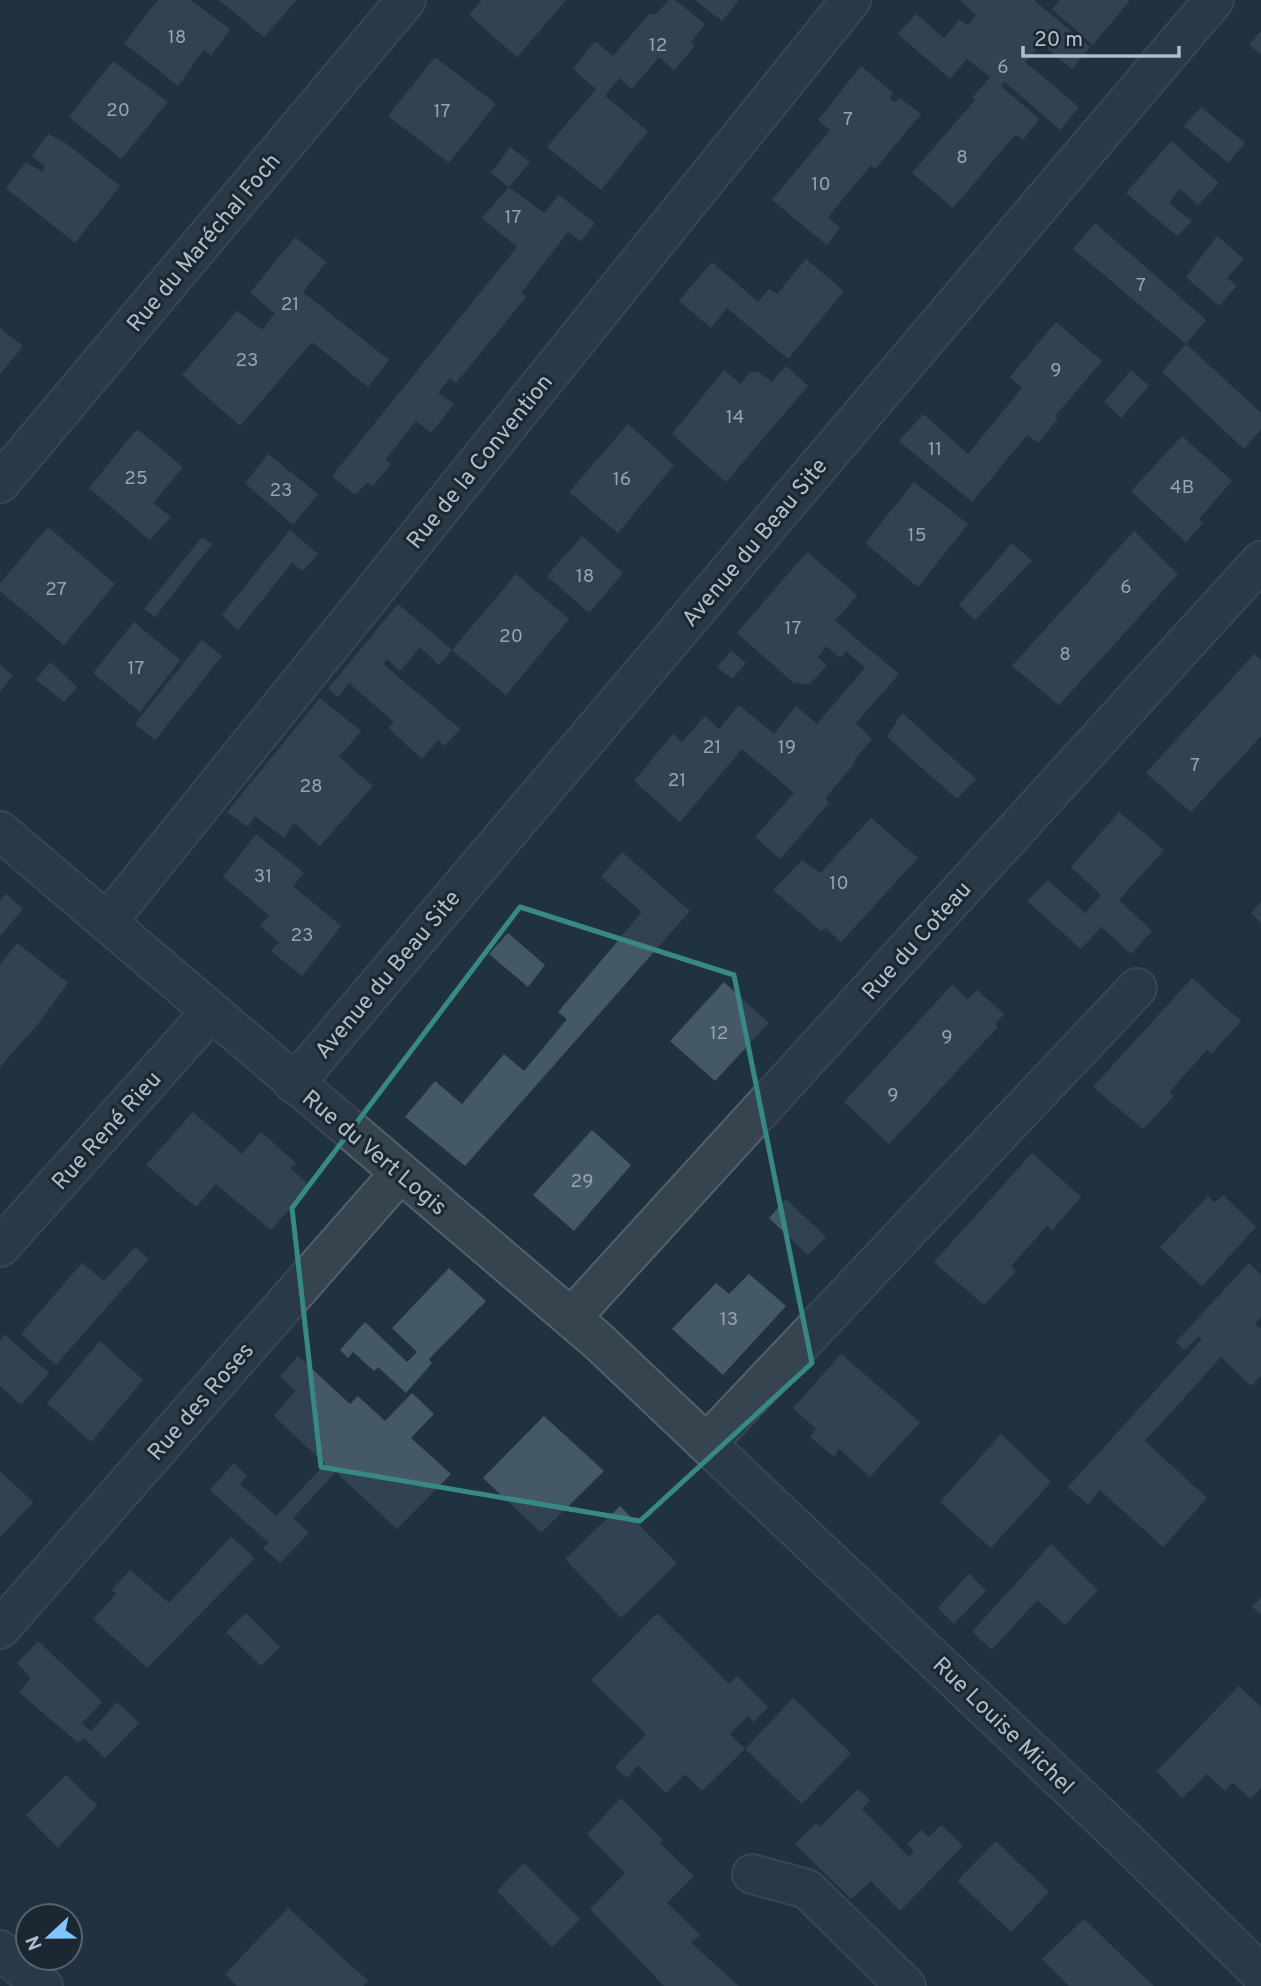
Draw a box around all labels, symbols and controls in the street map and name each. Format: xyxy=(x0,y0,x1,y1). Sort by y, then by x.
scale bar xyxy=(1023,14,1179,58)
house number: 18 xyxy=(168,26,186,50)
text: 20 m xyxy=(1034,27,1083,54)
house number: 12 xyxy=(649,34,667,58)
house number: 6 xyxy=(997,56,1009,80)
house number: 20 xyxy=(106,99,130,123)
house number: 17 xyxy=(434,100,451,124)
house number: 7 xyxy=(843,108,853,132)
house number: 8 xyxy=(956,146,968,170)
street label: Rue du Maréchal Foch xyxy=(122,148,288,339)
house number: 10 xyxy=(811,173,831,197)
house number: 17 xyxy=(505,206,522,230)
house number: 7 xyxy=(1136,274,1146,298)
house number: 21 xyxy=(281,293,299,317)
house number: 23 xyxy=(235,349,259,373)
house number: 9 xyxy=(1050,359,1062,383)
street label: Rue de la Convention xyxy=(401,369,561,556)
house number: 14 xyxy=(726,406,744,430)
house number: 11 xyxy=(928,438,942,462)
street label: Avenue du Beau Site xyxy=(677,453,835,634)
house number: 25 xyxy=(124,467,148,491)
house number: 16 xyxy=(613,468,631,492)
house number: 4B xyxy=(1170,476,1194,500)
house number: 23 xyxy=(269,479,293,503)
house number: 15 xyxy=(908,524,926,548)
house number: 18 xyxy=(576,565,594,589)
house number: 6 xyxy=(1120,576,1132,600)
house number: 27 xyxy=(45,578,67,602)
house number: 17 xyxy=(785,617,802,641)
house number: 20 xyxy=(499,625,523,649)
house number: 8 xyxy=(1059,643,1071,667)
house number: 17 xyxy=(128,657,145,681)
house number: 21 xyxy=(703,736,721,760)
house number: 19 xyxy=(778,736,796,760)
house number: 7 xyxy=(1190,754,1200,778)
house number: 21 xyxy=(668,769,686,793)
house number: 28 xyxy=(299,775,323,799)
house number: 31 xyxy=(254,865,272,889)
house number: 10 xyxy=(829,872,849,896)
street label: Rue du Coteau xyxy=(857,876,979,1007)
street label: Avenue du Beau Site xyxy=(310,885,468,1066)
house number: 23 xyxy=(290,924,314,948)
house number: 12 xyxy=(710,1022,728,1046)
house number: 9 xyxy=(941,1026,953,1050)
street label: Rue René Rieu xyxy=(47,1066,169,1197)
house number: 9 xyxy=(887,1084,899,1108)
street label: Rue du Vert Logis xyxy=(295,1085,452,1223)
house number: 29 xyxy=(571,1170,593,1194)
house number: 13 xyxy=(720,1308,738,1332)
street label: Rue des Roses xyxy=(143,1337,261,1468)
street label: Rue Louise Michel xyxy=(925,1652,1079,1802)
north arrow xyxy=(14,1902,84,1972)
text: N xyxy=(21,1932,49,1953)

